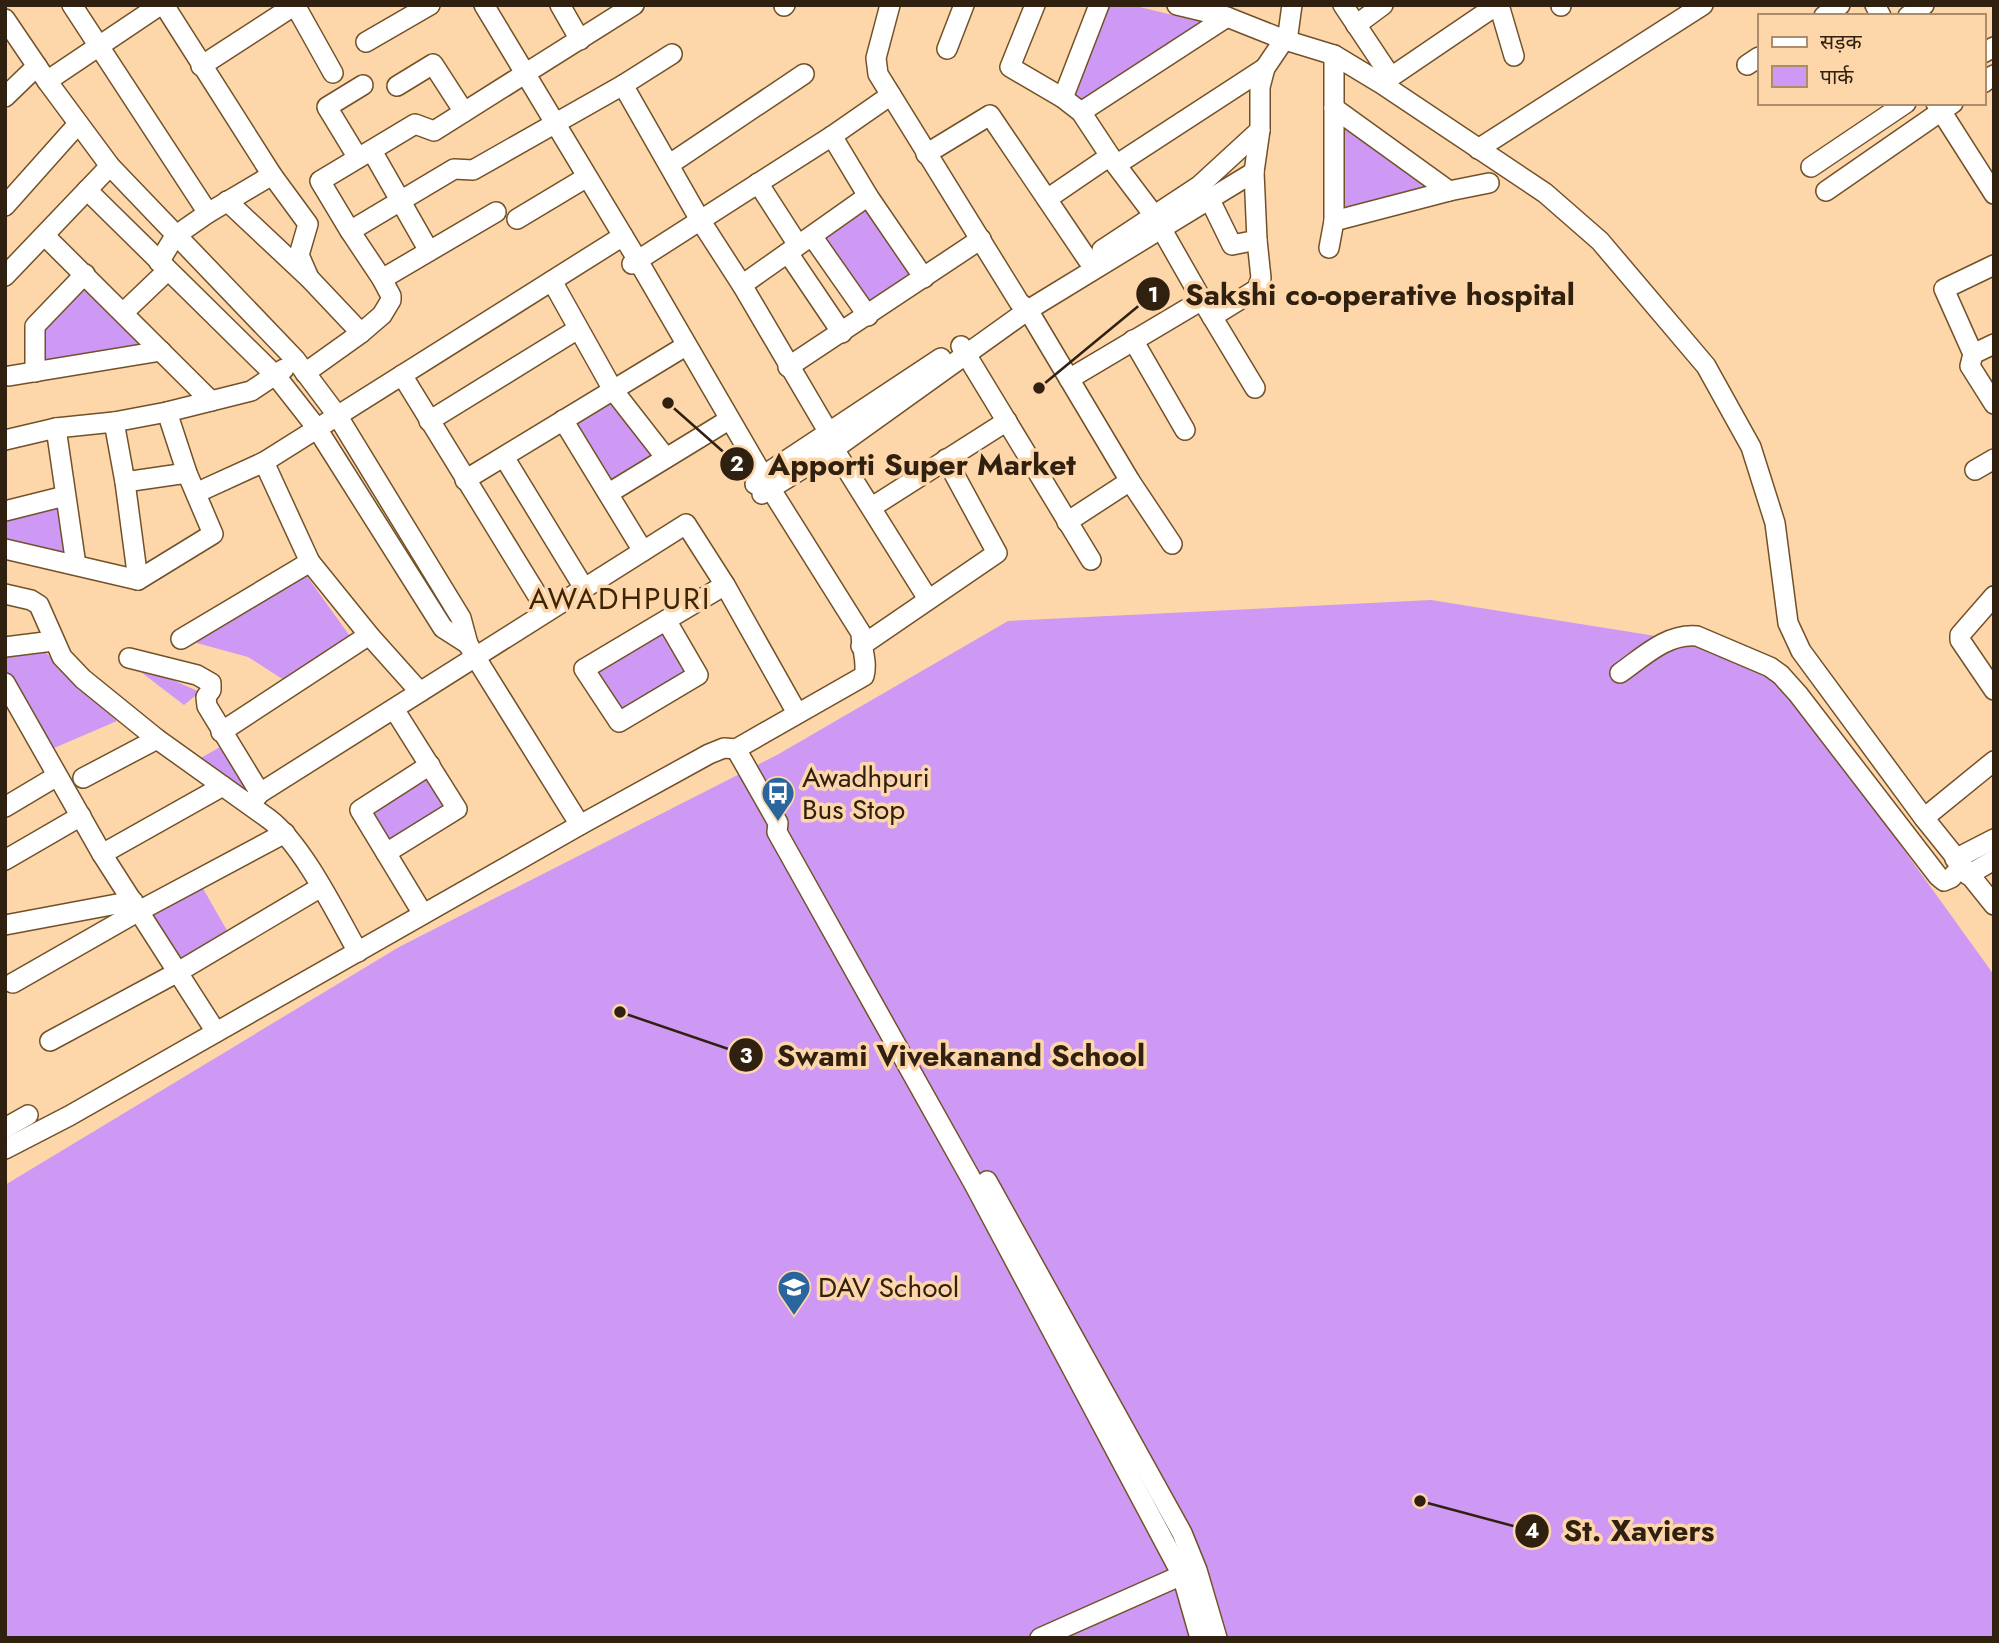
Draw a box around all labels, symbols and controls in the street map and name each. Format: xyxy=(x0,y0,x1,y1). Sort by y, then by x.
legend xyxy=(1758,14,1985,105)
text: सड़क xyxy=(1820,27,1862,57)
text: पार्क xyxy=(1820,62,1854,92)
callout: Sakshi co-operative hospital xyxy=(1136,269,1589,320)
text: Sakshi co-operative hospital xyxy=(1185,273,1575,316)
text: 1 xyxy=(1148,280,1158,310)
callout: Apporti Super Market xyxy=(719,439,1090,490)
text: Apporti Super Market xyxy=(767,443,1076,486)
text: 2 xyxy=(730,449,744,479)
district label: AWADHPURI xyxy=(529,577,711,620)
place label: Awadhpuri Bus Stop xyxy=(802,757,930,830)
bus stop icon: Awadhpuri Bus Stop xyxy=(759,774,797,823)
callout: Swami Vivekanand School xyxy=(728,1030,1159,1081)
text: Swami Vivekanand School xyxy=(777,1034,1145,1077)
text: 3 xyxy=(739,1041,753,1071)
place label: DAV School xyxy=(818,1267,959,1308)
school or university icon: DAV School xyxy=(775,1268,813,1317)
callout: St. Xaviers xyxy=(1514,1505,1728,1556)
text: St. Xaviers xyxy=(1564,1509,1714,1552)
text: 4 xyxy=(1525,1516,1539,1546)

